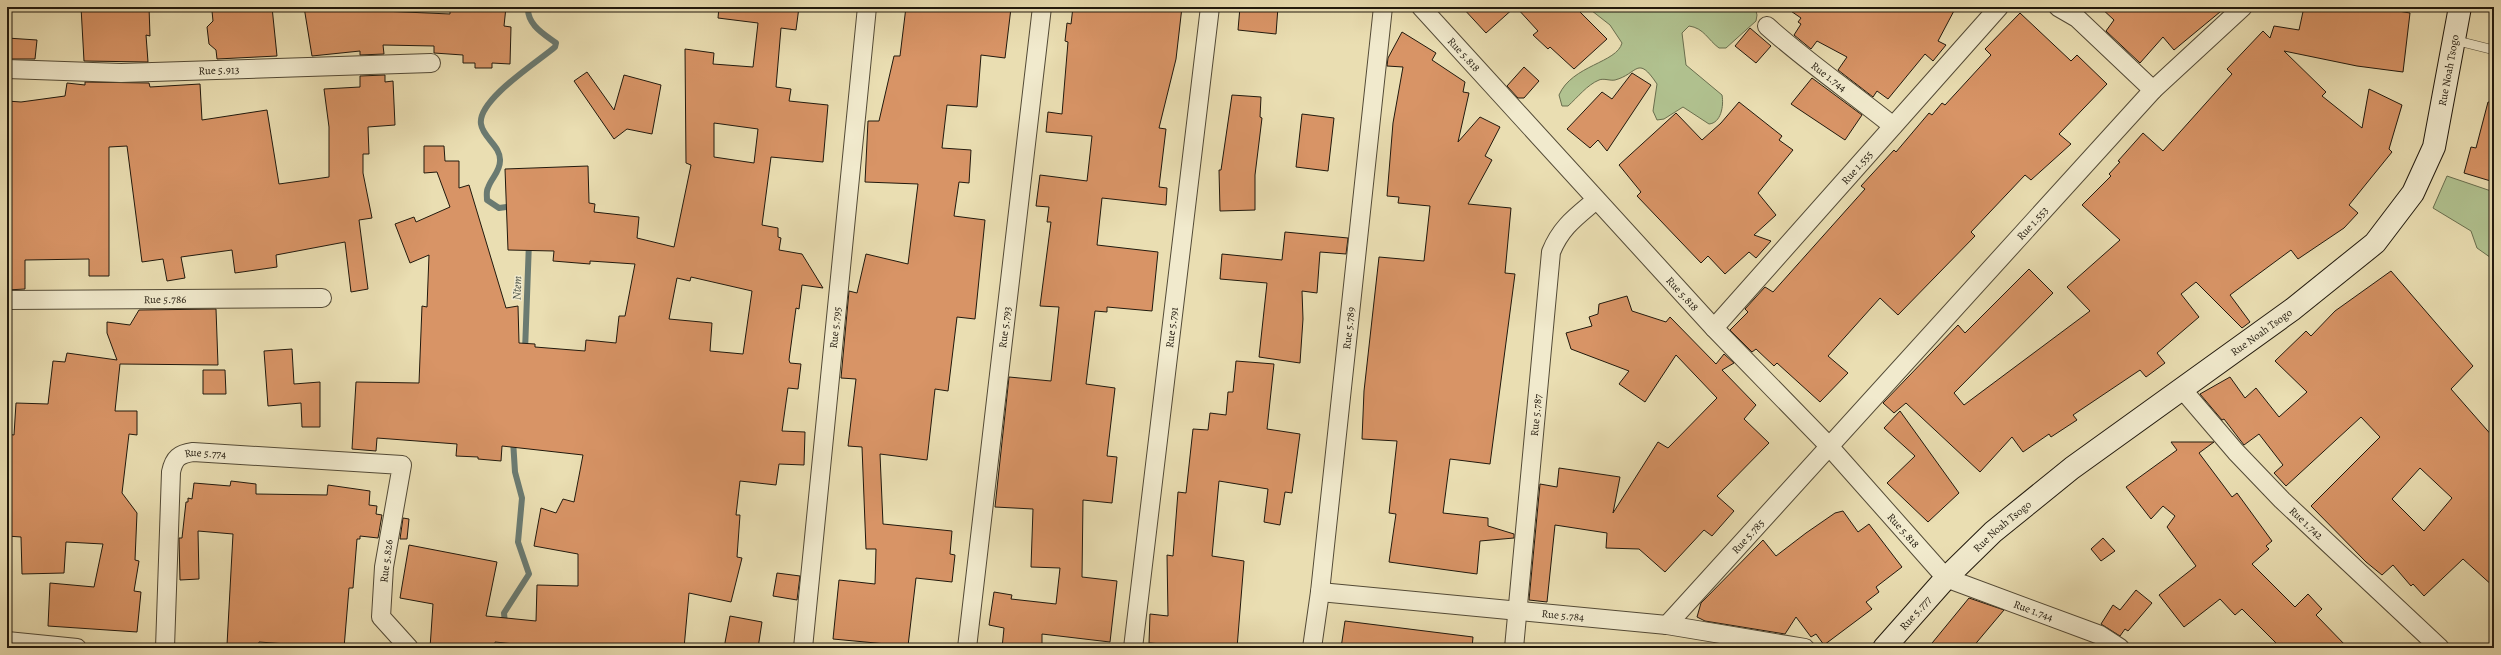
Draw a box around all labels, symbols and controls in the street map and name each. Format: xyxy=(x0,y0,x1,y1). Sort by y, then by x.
street label: Rue Noah Tsogo xyxy=(2435,33,2463,107)
street label: Rue 5.818 xyxy=(1444,34,1483,75)
street label: Rue 1.744 xyxy=(1808,58,1850,95)
street label: Rue 5.913 xyxy=(198,62,240,78)
street label: Rue 1.555 xyxy=(1838,147,1876,188)
street label: Rue 1.553 xyxy=(2013,203,2052,244)
street label: Rue 5.818 xyxy=(1662,273,1702,314)
water label: Ntem xyxy=(509,275,525,301)
street label: Rue 5.786 xyxy=(144,292,186,307)
street label: Rue Noah Tsogo xyxy=(2228,305,2296,360)
street label: Rue 5.795 xyxy=(826,306,845,349)
street label: Rue 5.793 xyxy=(995,306,1015,349)
street label: Rue 5.791 xyxy=(1162,306,1182,349)
street label: Rue 5.789 xyxy=(1339,306,1359,350)
street label: Rue 5.787 xyxy=(1527,393,1546,437)
street label: Rue 5.774 xyxy=(183,445,227,462)
street label: Rue Noah Tsogo xyxy=(1970,497,2035,556)
street label: Rue 1.742 xyxy=(2286,504,2326,543)
street label: Rue 5.818 xyxy=(1884,510,1923,551)
street label: Rue 5.785 xyxy=(1728,516,1768,557)
street label: Rue 5.826 xyxy=(376,539,397,583)
street label: Rue 5.777 xyxy=(1896,592,1935,634)
street label: Rue 1.744 xyxy=(2011,597,2055,625)
street label: Rue 5.784 xyxy=(1541,606,1585,625)

